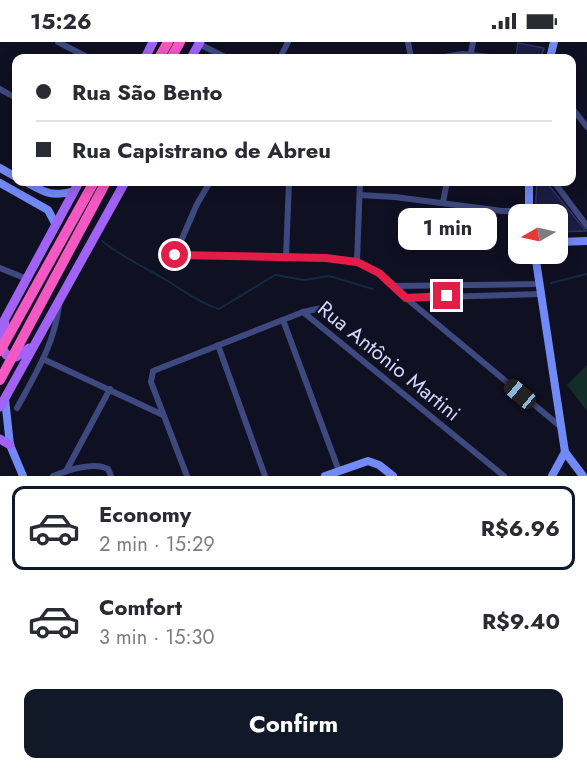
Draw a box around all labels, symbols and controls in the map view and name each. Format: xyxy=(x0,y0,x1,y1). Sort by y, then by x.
text: 15:26 xyxy=(30,5,92,37)
text: Rua São Bento xyxy=(72,76,222,108)
text: Rua Capistrano de Abreu xyxy=(72,134,331,166)
north arrow xyxy=(508,204,568,264)
map controls xyxy=(508,204,568,264)
callout: 1 min xyxy=(398,209,496,251)
text: 1 min xyxy=(423,214,472,243)
route start xyxy=(161,241,188,268)
route end xyxy=(433,282,460,309)
street label: Rua Antônio Martini xyxy=(311,294,467,428)
car xyxy=(500,376,540,412)
text: Economy xyxy=(99,498,191,530)
icon: car xyxy=(27,501,81,555)
text: R$6.96 xyxy=(481,512,560,544)
text: 2 min · 15:29 xyxy=(99,530,215,559)
text: Comfort xyxy=(99,591,182,623)
icon: car xyxy=(27,594,81,648)
text: R$9.40 xyxy=(482,605,560,637)
text: 3 min · 15:30 xyxy=(99,623,214,652)
button: Confirm xyxy=(24,689,563,758)

